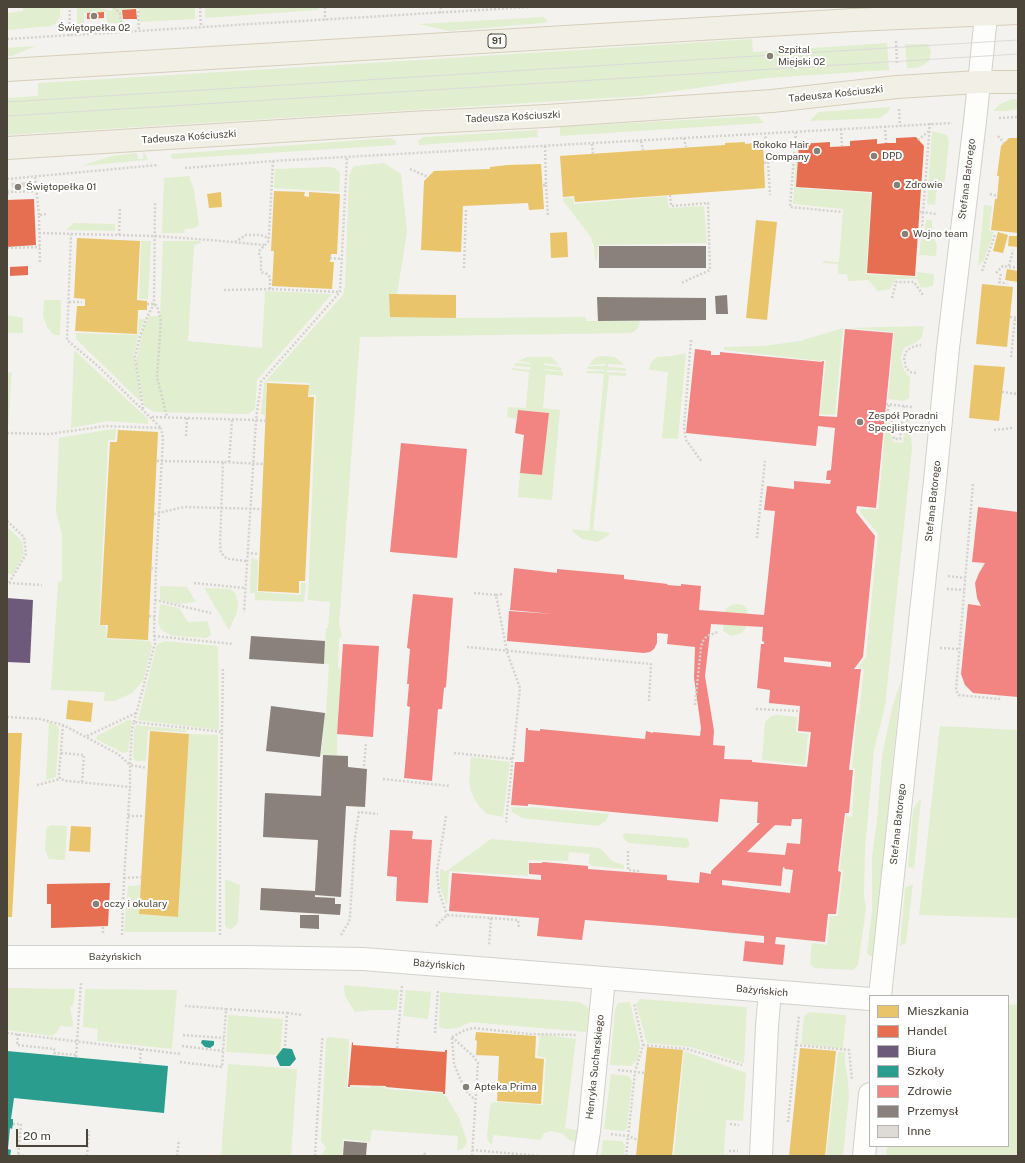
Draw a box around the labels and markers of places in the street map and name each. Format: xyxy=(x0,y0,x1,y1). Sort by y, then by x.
marker: Świętopełka 02 xyxy=(89,11,99,21)
place label: Świętopełka 02 xyxy=(58,22,130,34)
place label: Szpital Miejski 02 xyxy=(778,44,825,68)
marker: Szpital Miejski 02 xyxy=(765,51,775,61)
place label: Rokoko Hair Company xyxy=(753,139,809,162)
marker: Rokoko Hair Company xyxy=(812,146,822,156)
place label: DPD xyxy=(882,150,902,162)
marker: DPD xyxy=(869,151,879,161)
place label: Zdrowie xyxy=(905,179,943,191)
marker: Zdrowie xyxy=(892,180,902,190)
place label: Świętopełka 01 xyxy=(26,181,97,193)
marker: Świętopełka 01 xyxy=(13,182,23,192)
place label: Wojno team xyxy=(913,228,968,240)
marker: Wojno team xyxy=(900,229,910,239)
place label: Zespół Poradni Specjlistycznych xyxy=(868,410,946,434)
marker: Zespół Poradni Specjlistycznych xyxy=(855,417,865,427)
place label: oczy i okulary xyxy=(104,898,167,910)
marker: oczy i okulary xyxy=(91,899,101,909)
place label: Apteka Prima xyxy=(474,1081,537,1093)
marker: Apteka Prima xyxy=(461,1082,471,1092)

